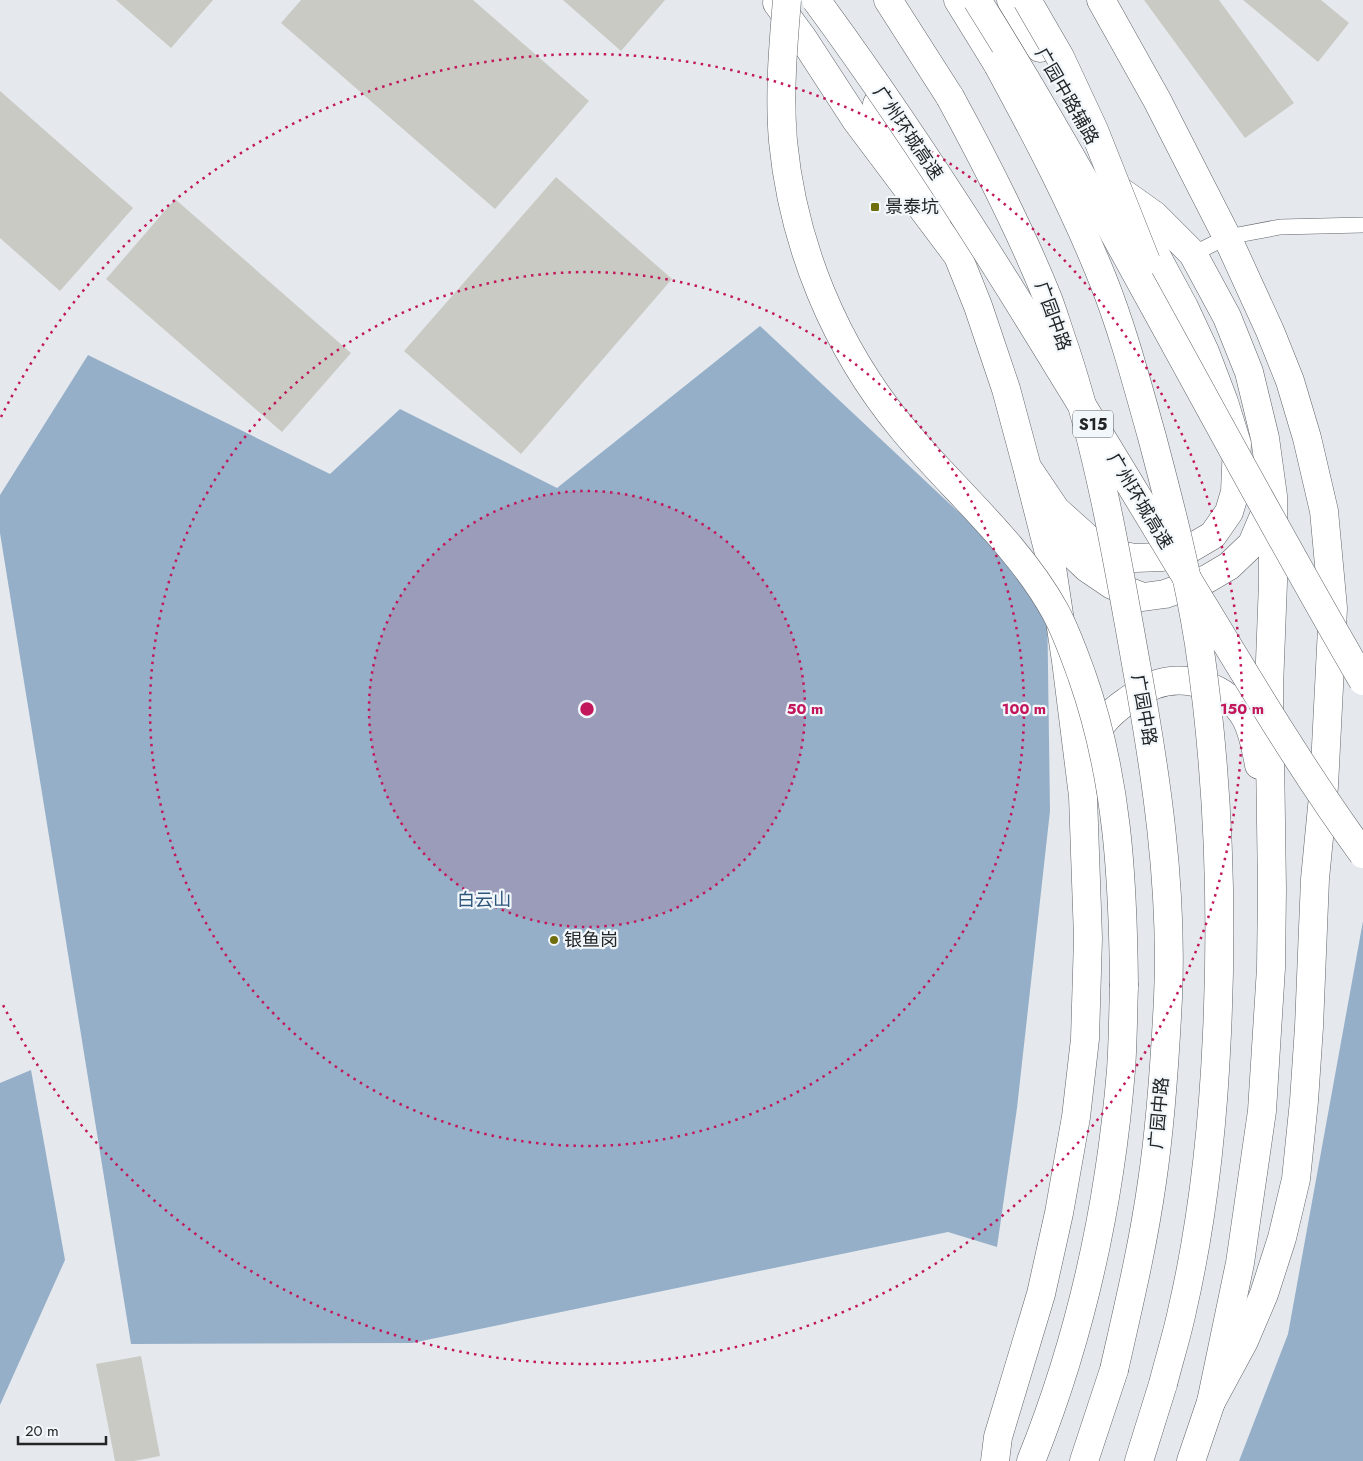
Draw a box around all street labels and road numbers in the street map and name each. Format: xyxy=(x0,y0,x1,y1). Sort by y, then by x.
street label: 广园中路辅路 xyxy=(1029,43,1105,149)
street label: 广州环城高速 xyxy=(867,81,949,185)
street label: 广园中路 xyxy=(1028,278,1078,354)
road number: S15 xyxy=(1073,410,1113,438)
street label: 广州环城高速 xyxy=(1101,448,1179,554)
street label: 广园中路 xyxy=(1125,672,1163,748)
street label: 广园中路 xyxy=(1143,1076,1175,1150)

